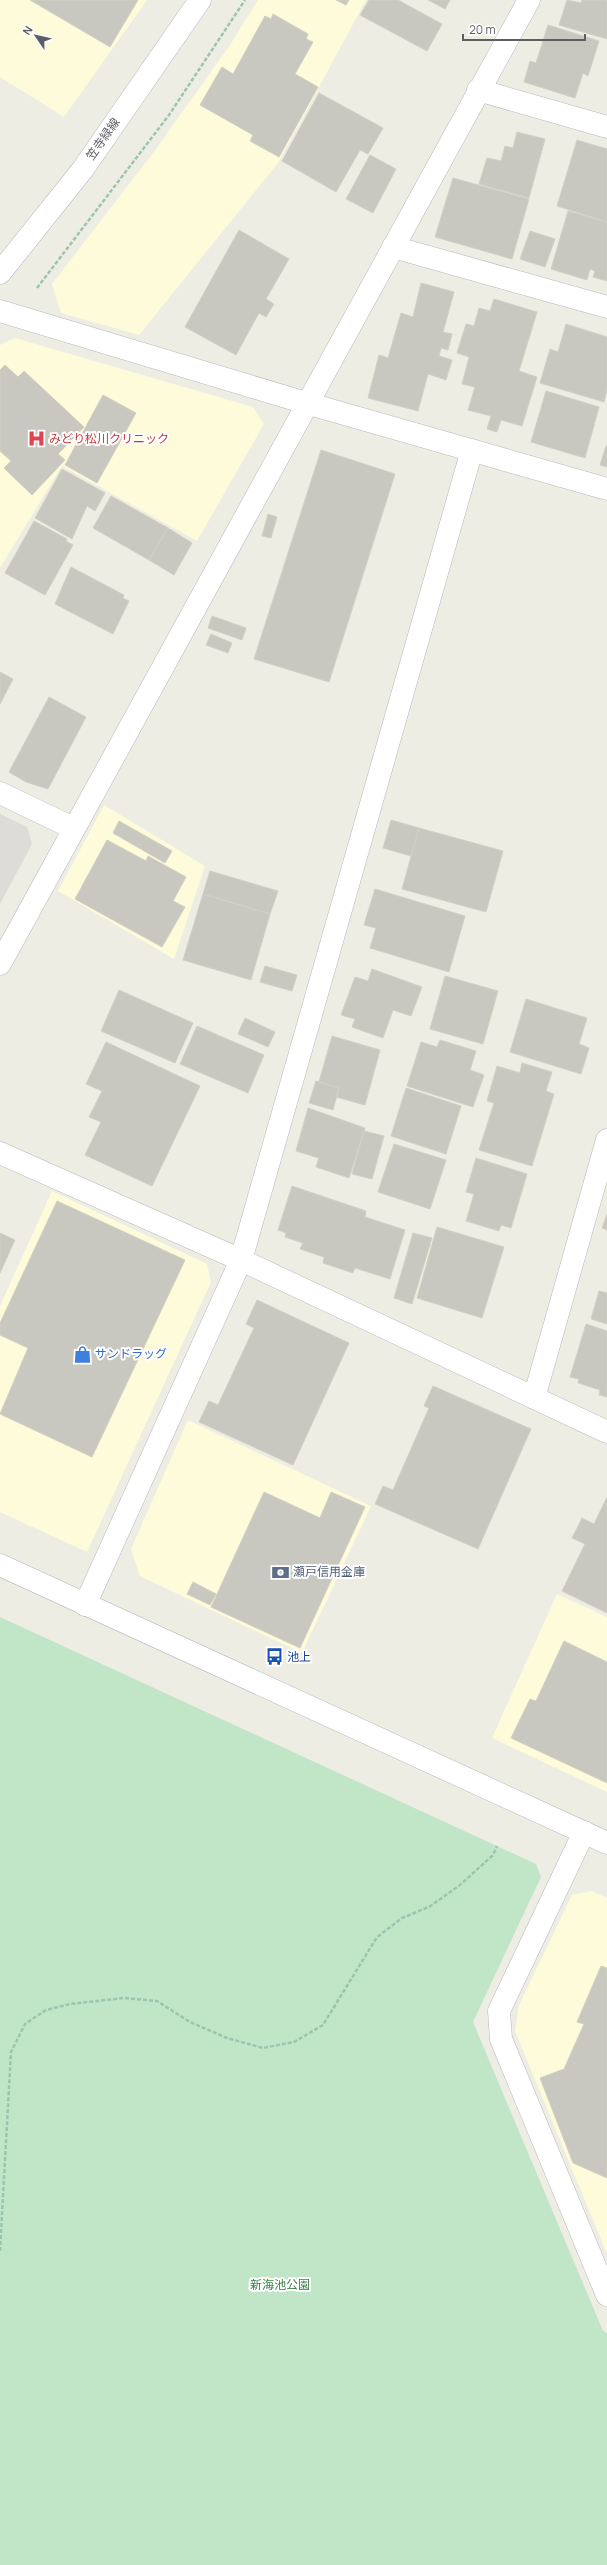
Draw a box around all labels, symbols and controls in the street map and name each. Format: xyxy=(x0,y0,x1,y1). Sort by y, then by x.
north arrow xyxy=(16,16,56,56)
scale bar xyxy=(463,16,585,42)
text: 20 m xyxy=(469,21,496,38)
text: N xyxy=(19,23,36,38)
street label: 笠寺緑線 xyxy=(82,114,123,163)
hospital icon: みどり松川クリニック xyxy=(26,429,46,449)
place label: みどり松川クリニック xyxy=(49,430,169,447)
shop icon: サンドラッグ xyxy=(72,1344,92,1364)
place label: サンドラッグ xyxy=(95,1345,167,1362)
bank icon: 瀬戸信用金庫 xyxy=(270,1562,290,1582)
place label: 瀬戸信用金庫 xyxy=(293,1563,365,1580)
bus stop icon: 池上 xyxy=(264,1647,284,1667)
place label: 池上 xyxy=(287,1648,311,1665)
park label: 新海池公園 xyxy=(250,2276,310,2293)

